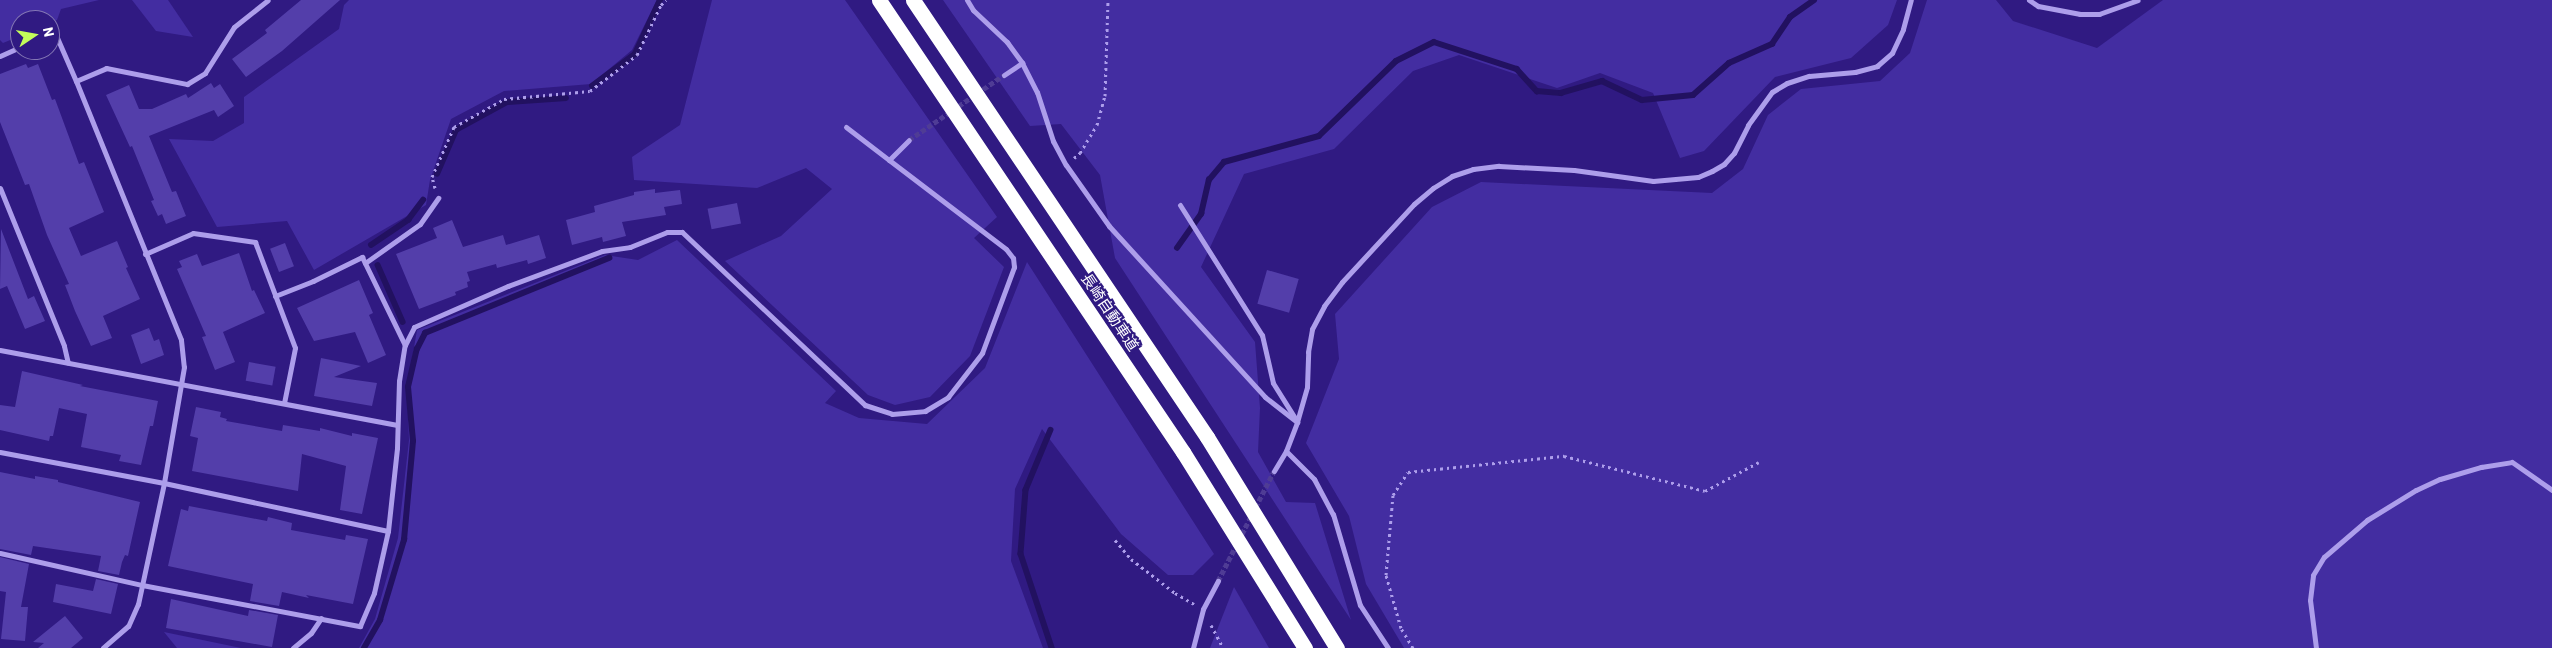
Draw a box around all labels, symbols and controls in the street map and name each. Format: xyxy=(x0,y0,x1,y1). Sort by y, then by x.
north arrow xyxy=(10,10,60,60)
text: N xyxy=(40,26,58,38)
street label: 長崎自動車道 xyxy=(1077,270,1143,354)

